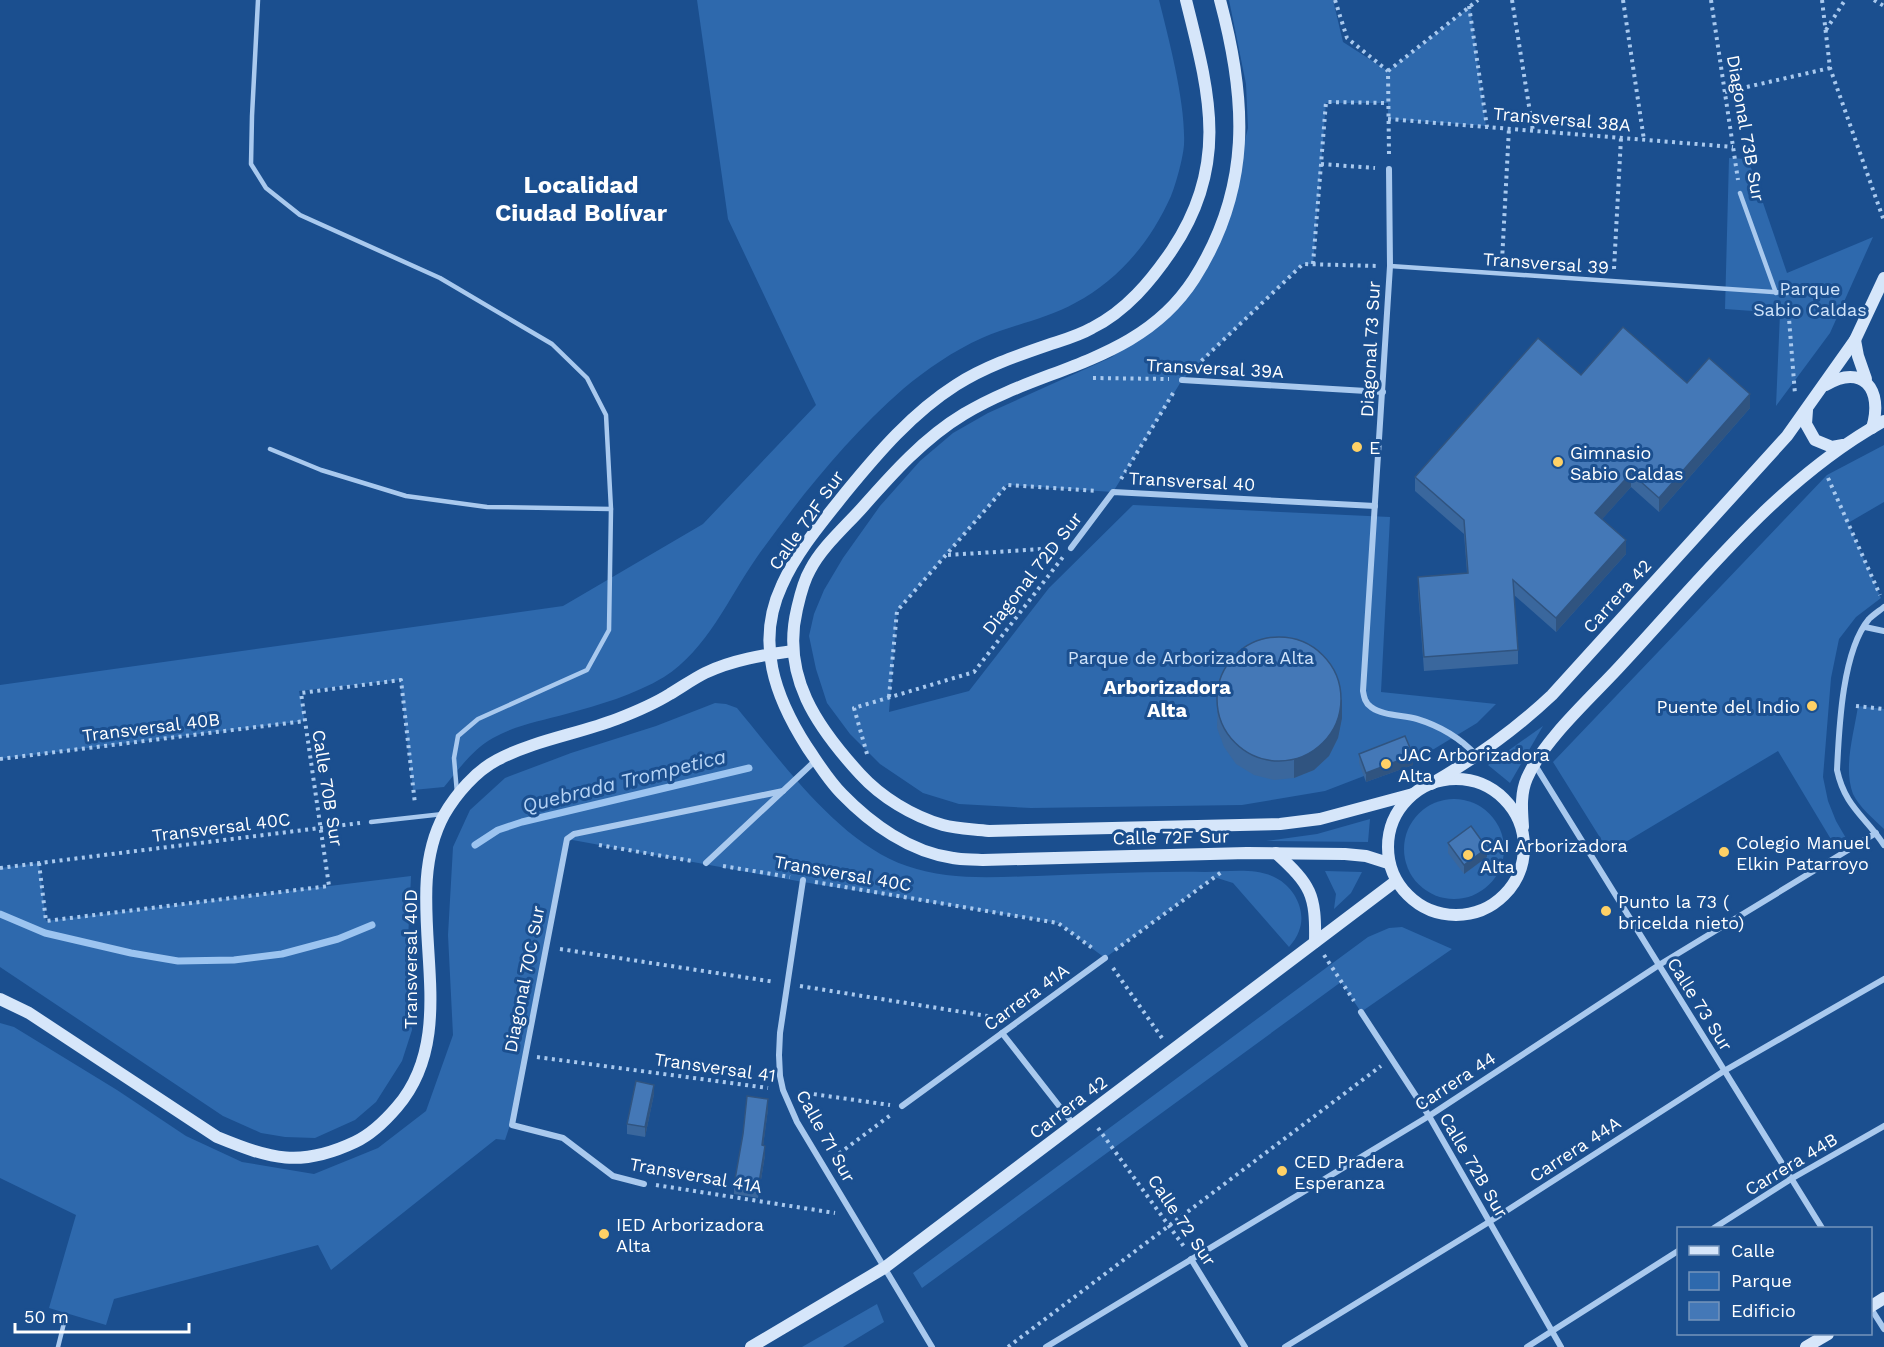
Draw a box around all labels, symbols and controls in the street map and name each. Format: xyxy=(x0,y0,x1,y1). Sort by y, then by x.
street label: Diagonal 73B Sur xyxy=(1723,53,1769,203)
street label: Transversal 38A xyxy=(1492,103,1632,135)
district label: Localidad Ciudad Bolívar xyxy=(495,171,668,227)
street label: Transversal 39 xyxy=(1482,248,1610,278)
park label: Parque Sabio Caldas xyxy=(1753,278,1867,320)
street label: Diagonal 73 Sur xyxy=(1356,280,1384,418)
street label: Transversal 39A xyxy=(1146,354,1285,382)
place label: E xyxy=(1369,437,1380,458)
marker: E xyxy=(1350,440,1364,454)
place label: Gimnasio Sabio Caldas xyxy=(1570,442,1684,484)
marker: Gimnasio Sabio Caldas xyxy=(1551,455,1565,469)
street label: Calle 72F Sur xyxy=(764,466,848,574)
street label: Transversal 40 xyxy=(1128,467,1256,495)
street label: Diagonal 72D Sur xyxy=(978,508,1086,638)
street label: Carrera 42 xyxy=(1578,555,1656,637)
park label: Parque de Arborizadora Alta xyxy=(1068,647,1314,668)
district label: Arborizadora Alta xyxy=(1103,675,1231,722)
place label: Puente del Indio xyxy=(1657,696,1800,717)
marker: Puente del Indio xyxy=(1805,699,1819,713)
street label: Transversal 40B xyxy=(81,708,221,746)
street label: Calle 70B Sur xyxy=(308,728,348,848)
water label: Quebrada Trompetica xyxy=(520,744,728,818)
place label: JAC Arborizadora Alta xyxy=(1398,744,1550,786)
marker: JAC Arborizadora Alta xyxy=(1379,757,1393,771)
street label: Transversal 40C xyxy=(151,808,291,846)
street label: Calle 72F Sur xyxy=(1113,825,1229,849)
place label: Colegio Manuel Elkin Patarroyo xyxy=(1736,832,1870,874)
place label: CAI Arborizadora Alta xyxy=(1480,835,1628,877)
marker: Colegio Manuel Elkin Patarroyo xyxy=(1717,845,1731,859)
marker: CAI Arborizadora Alta xyxy=(1461,848,1475,862)
street label: Transversal 40C xyxy=(773,851,913,895)
street label: Transversal 40D xyxy=(400,889,421,1029)
place label: Punto la 73 ( bricelda nieto) xyxy=(1618,891,1744,933)
street label: Diagonal 70C Sur xyxy=(499,904,549,1054)
marker: Punto la 73 ( bricelda nieto) xyxy=(1599,904,1613,918)
street label: Calle 73 Sur xyxy=(1663,953,1737,1055)
street label: Carrera 41A xyxy=(979,959,1073,1035)
street label: Carrera 44 xyxy=(1411,1047,1499,1115)
street label: Transversal 41 xyxy=(653,1048,777,1086)
street label: Carrera 42 xyxy=(1025,1071,1111,1143)
street label: Calle 71 Sur xyxy=(792,1086,860,1186)
street label: Calle 72B Sur xyxy=(1435,1109,1513,1221)
street label: Carrera 44A xyxy=(1526,1112,1625,1186)
street label: Carrera 44B xyxy=(1741,1128,1841,1200)
place label: CED Pradera Esperanza xyxy=(1294,1151,1404,1193)
street label: Transversal 41A xyxy=(628,1153,764,1197)
marker: CED Pradera Esperanza xyxy=(1275,1164,1289,1178)
street label: Calle 72 Sur xyxy=(1144,1170,1220,1270)
place label: IED Arborizadora Alta xyxy=(616,1214,764,1256)
marker: IED Arborizadora Alta xyxy=(597,1227,611,1241)
legend xyxy=(1677,1227,1872,1335)
text: Calle xyxy=(1731,1240,1775,1261)
text: Parque xyxy=(1731,1270,1792,1291)
scale bar xyxy=(15,1296,189,1334)
text: Edificio xyxy=(1731,1300,1796,1321)
text: 50 m xyxy=(24,1306,69,1327)

